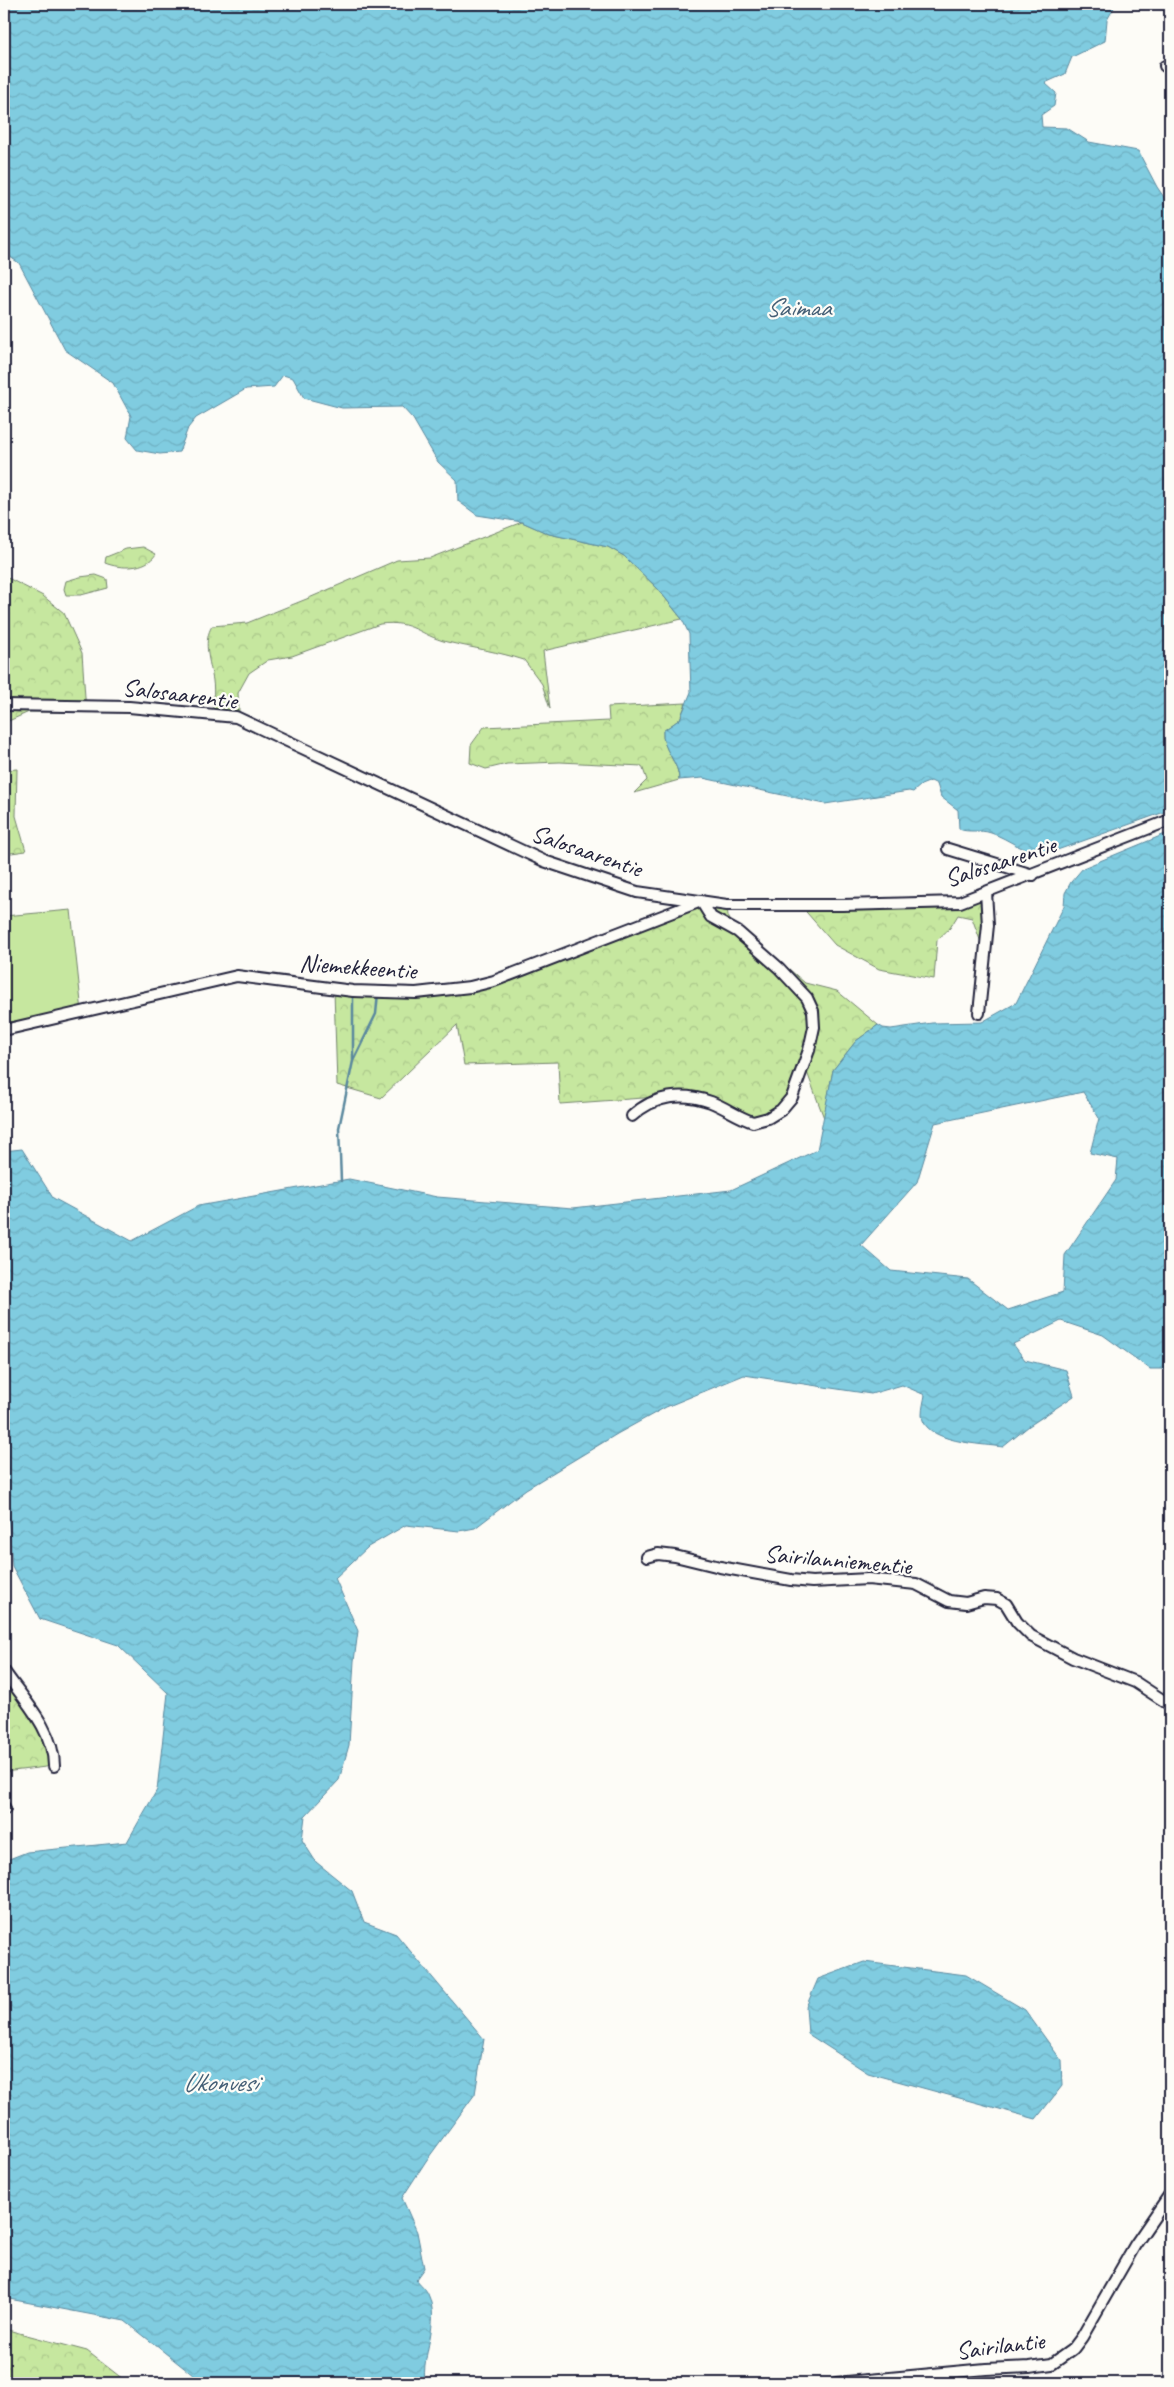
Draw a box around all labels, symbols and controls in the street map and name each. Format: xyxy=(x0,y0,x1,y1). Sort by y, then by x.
water label: Saimaa xyxy=(765,291,833,324)
street label: Salosaarentie xyxy=(121,671,241,717)
street label: Salosaarentie xyxy=(527,817,648,885)
street label: Salosaarentie xyxy=(941,828,1062,895)
street label: Niemekkeentie xyxy=(298,947,419,987)
street label: Sairilanniementie xyxy=(763,1538,915,1583)
water label: Ukonvesi xyxy=(183,2066,263,2099)
street label: Sairilantie xyxy=(954,2324,1048,2367)

